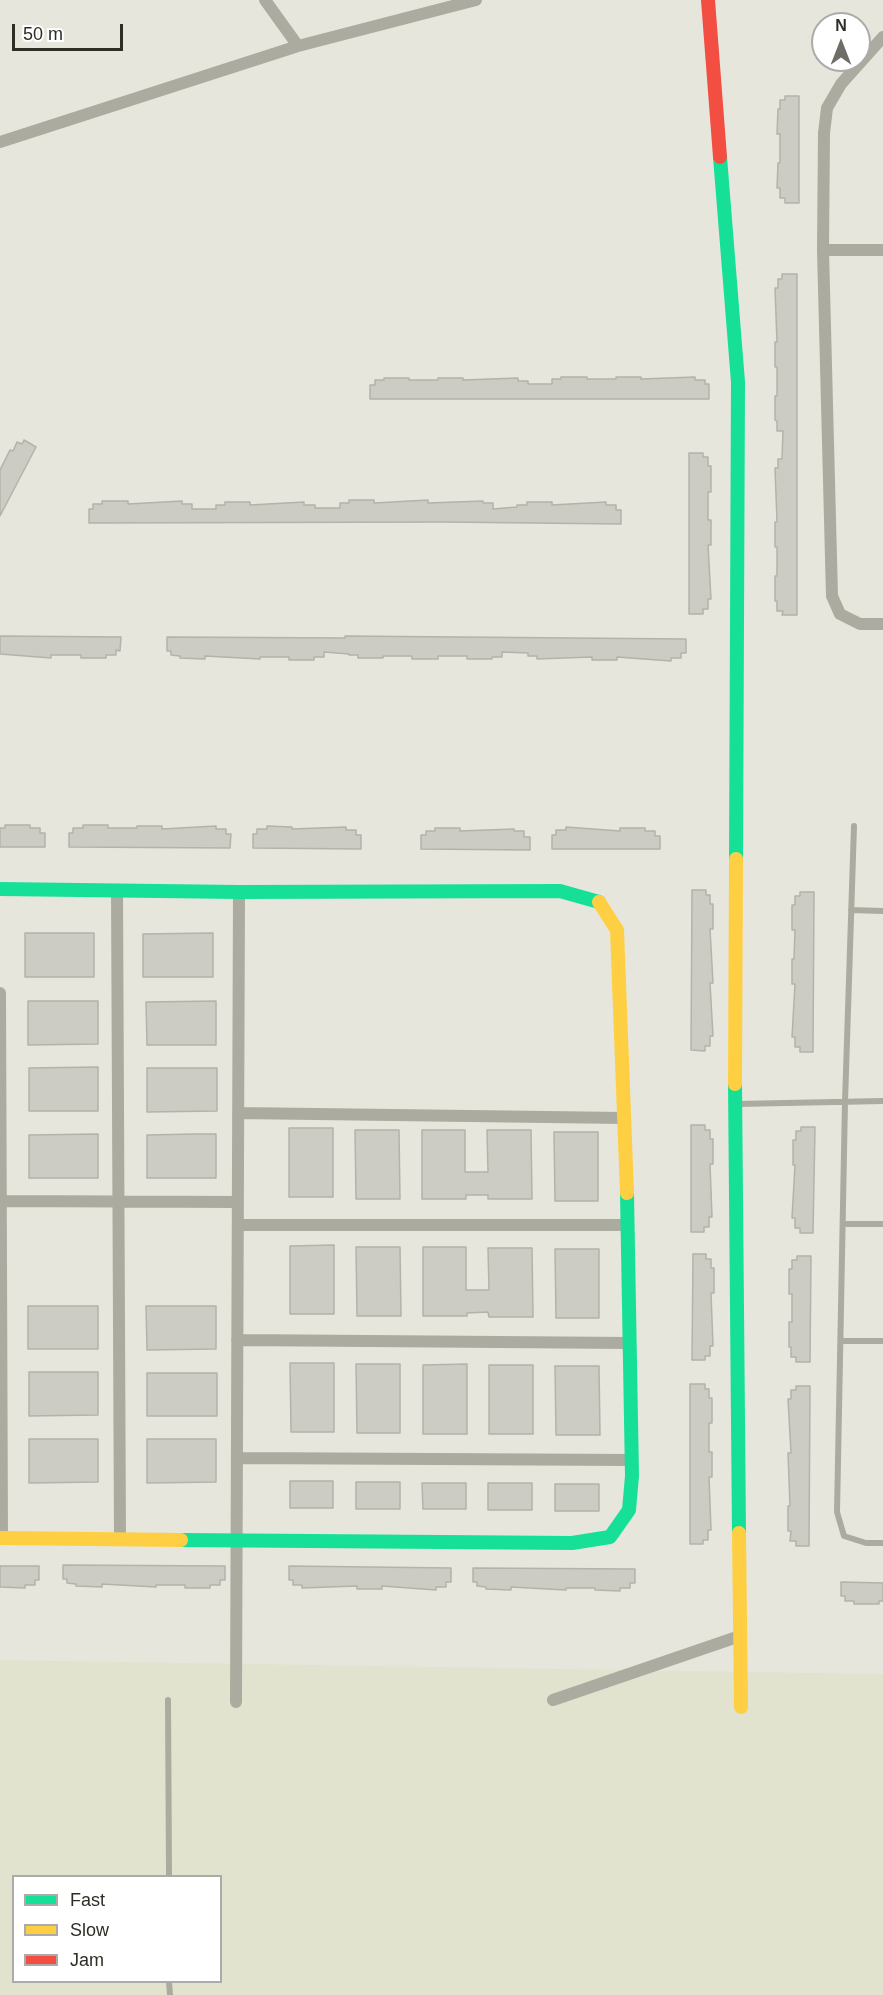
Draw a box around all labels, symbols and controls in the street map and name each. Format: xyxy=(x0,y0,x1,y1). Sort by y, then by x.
scale bar xyxy=(15,12,126,50)
north arrow xyxy=(811,12,871,72)
text: N xyxy=(835,17,847,34)
text: 50 m xyxy=(23,24,63,44)
legend xyxy=(12,1875,222,1983)
text: Fast xyxy=(70,1890,105,1910)
text: Slow xyxy=(70,1920,109,1940)
text: Jam xyxy=(70,1950,104,1970)

